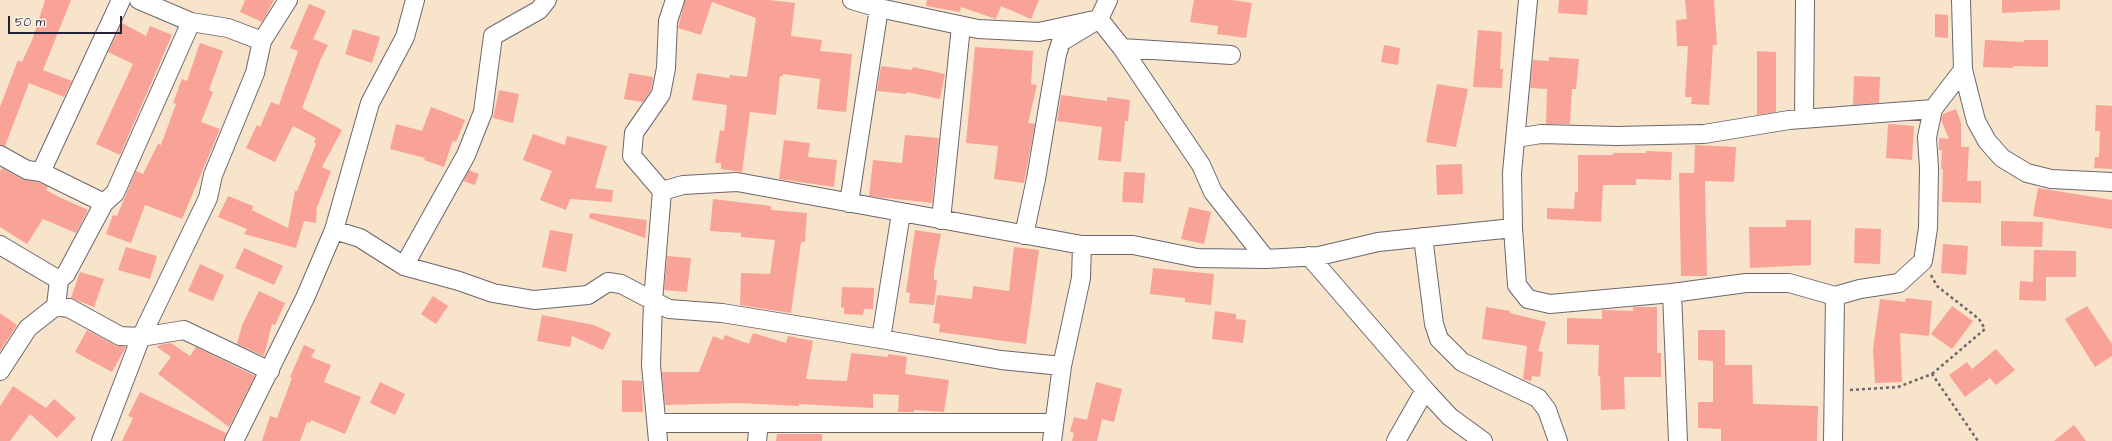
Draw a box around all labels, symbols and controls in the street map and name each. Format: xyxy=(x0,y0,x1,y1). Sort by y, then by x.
scale bar xyxy=(10,8,124,34)
text: 50 m xyxy=(15,14,45,31)

